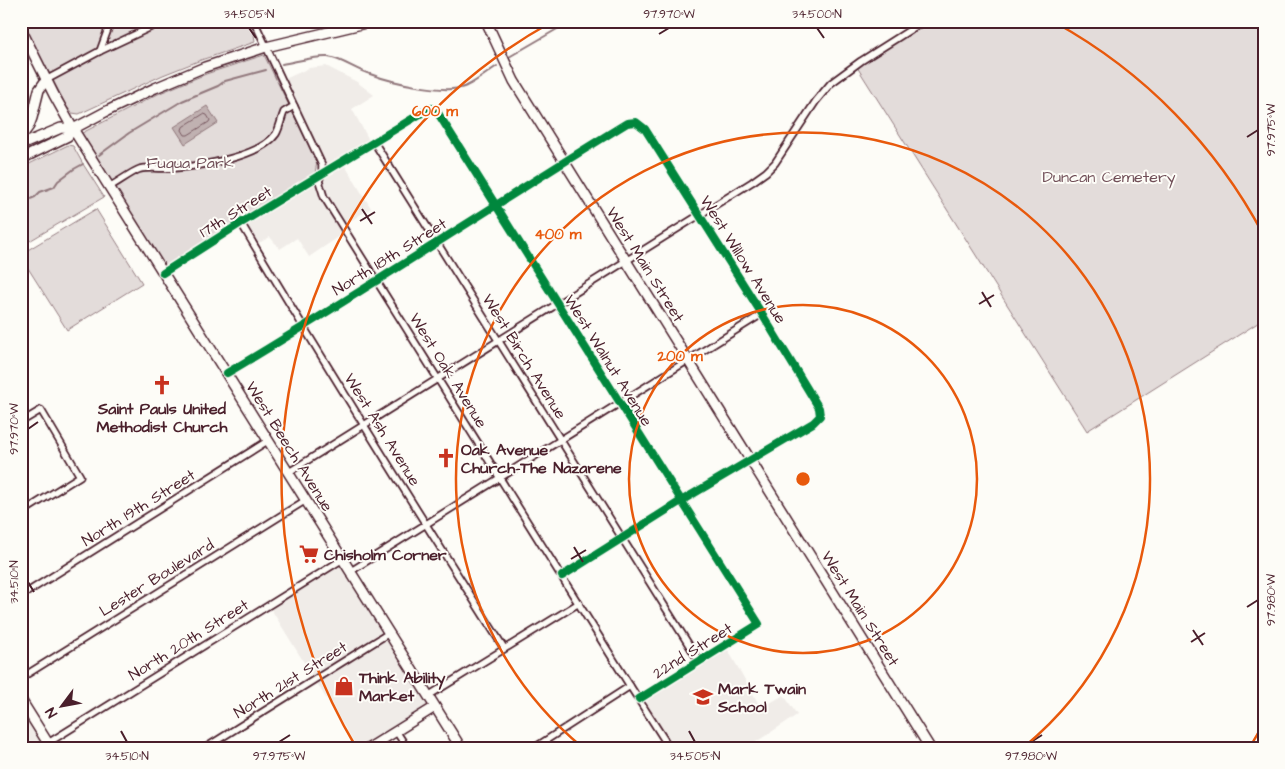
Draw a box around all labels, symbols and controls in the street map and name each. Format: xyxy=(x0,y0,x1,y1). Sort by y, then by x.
text: 34.505°N xyxy=(224,6,275,23)
text: 97.970°W xyxy=(643,6,696,23)
text: 34.500°N xyxy=(792,6,842,23)
text: 600 m xyxy=(412,101,458,122)
text: 97.975°W xyxy=(1263,103,1280,156)
park label: Fuqua Park xyxy=(146,152,234,174)
park label: Duncan Cemetery xyxy=(1043,166,1176,189)
street label: 17th Street xyxy=(195,180,277,243)
street label: West Willow Avenue xyxy=(695,191,792,328)
street label: West Main Street xyxy=(601,203,690,327)
street label: North 18th Street xyxy=(328,212,451,301)
text: 400 m xyxy=(535,224,582,245)
street label: West Birch Avenue xyxy=(477,290,572,424)
street label: West Walnut Avenue xyxy=(559,291,658,431)
street label: West Oak Avenue xyxy=(404,309,493,432)
text: 200 m xyxy=(656,346,703,367)
street label: West Ash Avenue xyxy=(339,369,426,490)
church icon: Saint Pauls United Methodist Church xyxy=(151,374,173,396)
street label: West Beech Avenue xyxy=(240,377,338,516)
place label: Saint Pauls United Methodist Church xyxy=(96,398,229,438)
text: 97.970°W xyxy=(6,402,23,455)
place label: Oak Avenue Church-The Nazarene xyxy=(461,439,622,479)
church icon: Oak Avenue Church-The Nazarene xyxy=(435,447,457,469)
street label: North 19th Street xyxy=(78,464,200,552)
centre of rings xyxy=(794,470,812,488)
street label: Lester Boulevard xyxy=(95,534,218,622)
supermarket icon: Chisholm Corner xyxy=(298,543,320,565)
place label: Chisholm Corner xyxy=(324,544,447,566)
street label: West Main Street xyxy=(816,547,905,671)
text: 34.510°N xyxy=(6,560,23,604)
text: 97.980°W xyxy=(1263,573,1280,626)
street label: North 20th Street xyxy=(124,594,253,686)
street label: 22nd Street xyxy=(648,617,737,684)
street label: North 21st Street xyxy=(230,636,352,724)
place label: Think Ability Market xyxy=(358,667,446,707)
shop icon: Think Ability Market xyxy=(333,675,355,697)
place label: Mark Twain School xyxy=(717,678,806,718)
north arrow xyxy=(38,682,88,732)
school or university icon: Mark Twain School xyxy=(692,686,714,708)
text: N xyxy=(41,703,63,721)
text: 34.510°N xyxy=(105,748,149,765)
text: 97.975°W xyxy=(253,748,306,765)
text: 34.505°N xyxy=(670,748,721,765)
text: 97.980°W xyxy=(1005,748,1058,765)

